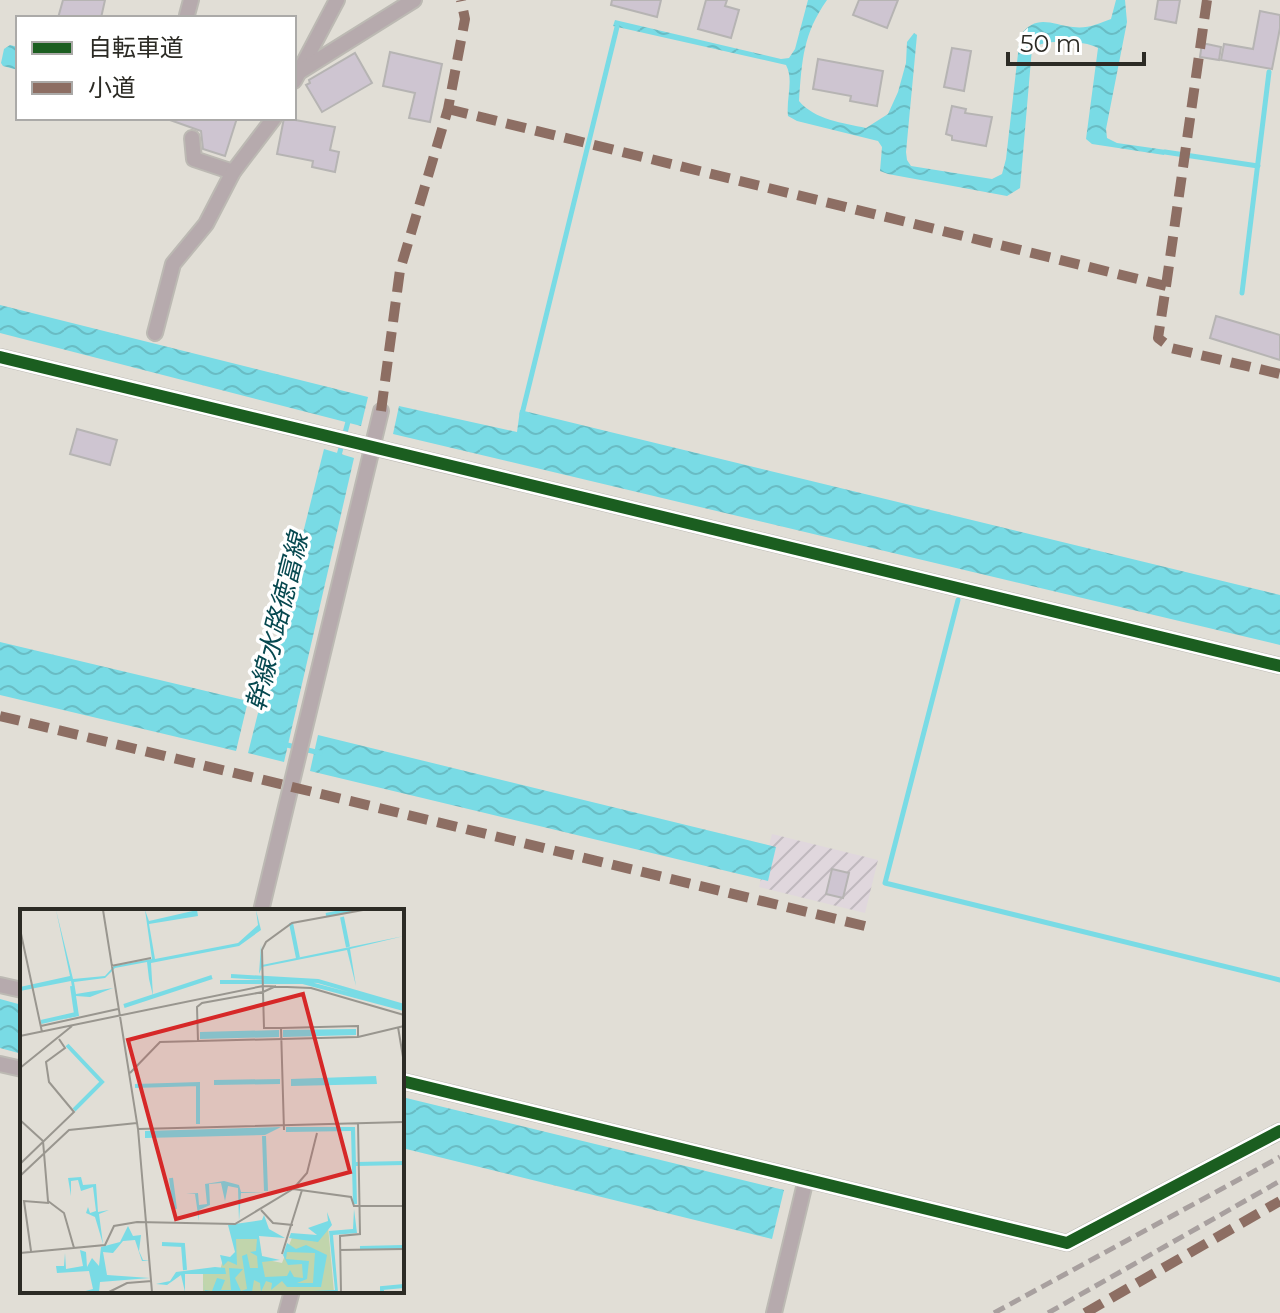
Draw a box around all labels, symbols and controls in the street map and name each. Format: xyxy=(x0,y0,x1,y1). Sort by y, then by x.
legend xyxy=(16,16,296,120)
scale bar xyxy=(1008,16,1144,66)
text: 50 m xyxy=(1020,29,1081,58)
text: 自転車道 xyxy=(88,33,184,62)
text: 小道 xyxy=(88,73,136,102)
water label: 幹線水路徳富線 xyxy=(239,527,315,714)
inset map xyxy=(20,909,404,1293)

